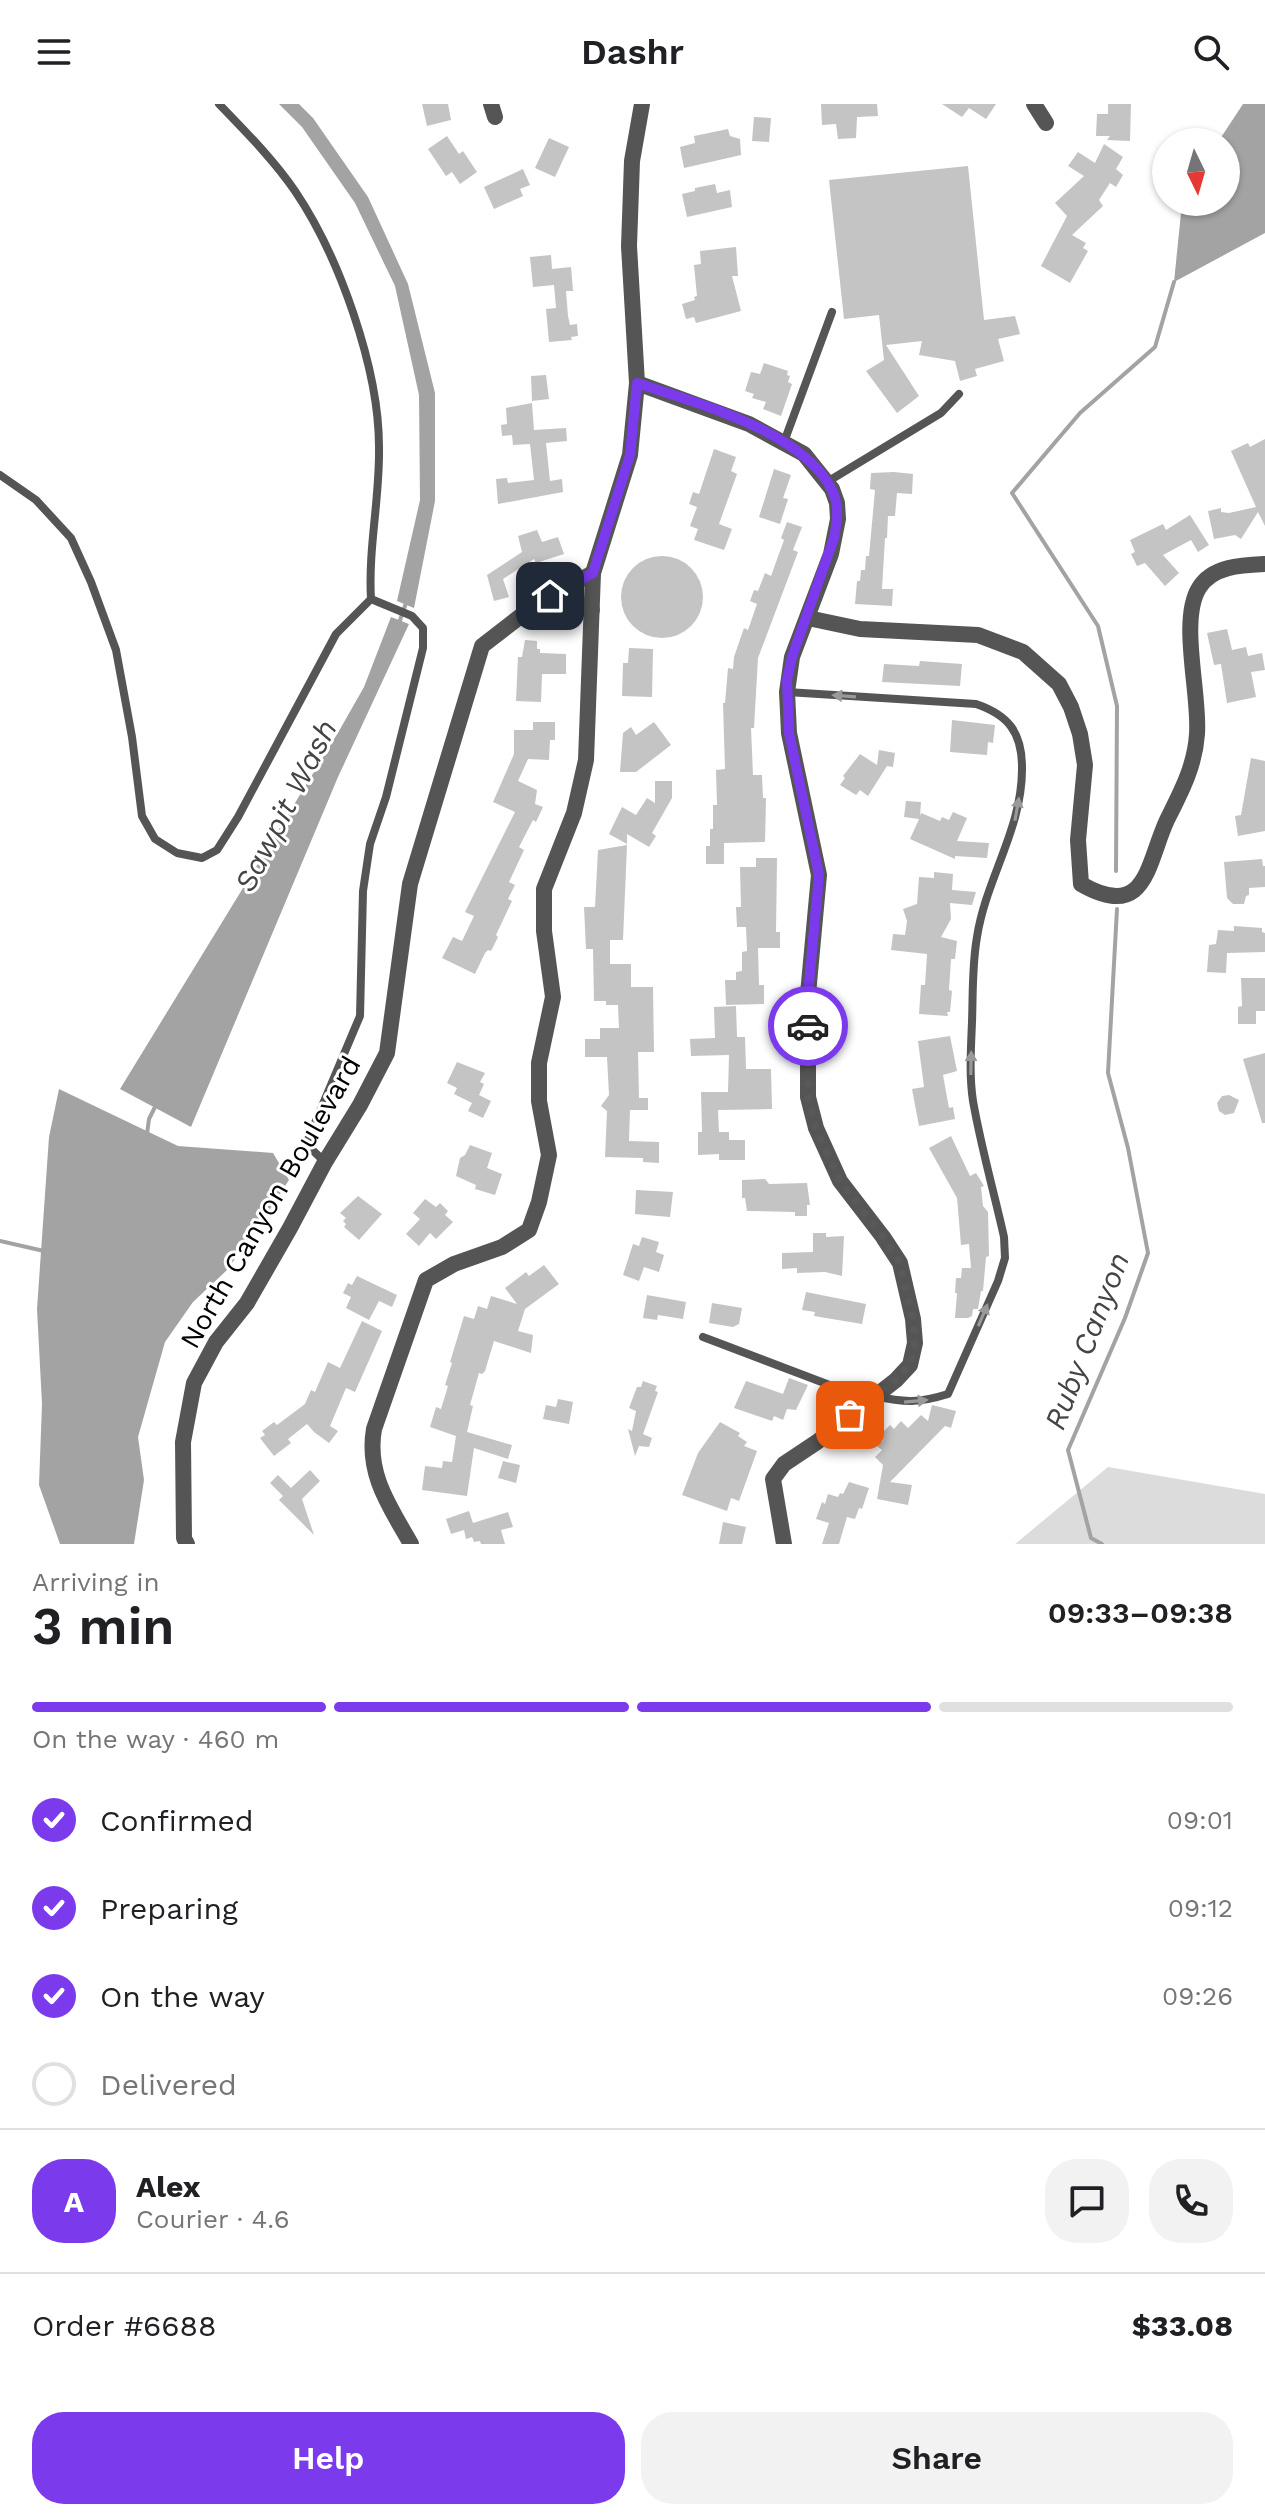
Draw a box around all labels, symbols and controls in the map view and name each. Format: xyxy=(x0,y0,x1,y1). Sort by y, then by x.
icon: menu xyxy=(32,30,76,74)
icon: search xyxy=(1189,30,1233,74)
text: Dashr xyxy=(581,31,684,73)
north arrow xyxy=(1152,128,1240,216)
map controls xyxy=(1152,128,1240,216)
pin xyxy=(516,562,584,630)
icon: home xyxy=(528,574,572,618)
one-way arrow xyxy=(831,689,856,702)
water label: Sawpit Wash xyxy=(227,714,344,898)
one-way arrow xyxy=(1012,797,1024,822)
courier xyxy=(768,986,848,1066)
icon: car xyxy=(786,1004,830,1048)
street label: North Canyon Boulevard xyxy=(173,1050,368,1354)
one-way arrow xyxy=(965,1050,977,1075)
water label: Ruby Canyon xyxy=(1037,1247,1136,1434)
one-way arrow xyxy=(977,1303,990,1327)
pin xyxy=(816,1381,884,1449)
icon: bag xyxy=(828,1393,872,1437)
one-way arrow xyxy=(903,1394,928,1407)
text: Arriving in xyxy=(32,1567,160,1597)
text: 09:33–09:38 xyxy=(1048,1595,1233,1630)
text: 3 min xyxy=(32,1596,175,1657)
text: On the way · 460 m xyxy=(32,1724,279,1754)
icon: check xyxy=(32,1798,76,1842)
text: Confirmed xyxy=(100,1803,254,1838)
text: 09:01 xyxy=(1167,1805,1233,1835)
icon: check xyxy=(32,1886,76,1930)
text: Preparing xyxy=(100,1891,238,1926)
text: 09:12 xyxy=(1168,1893,1233,1923)
icon: check xyxy=(32,1974,76,2018)
text: On the way xyxy=(100,1979,265,2014)
text: 09:26 xyxy=(1162,1981,1233,2011)
text: Delivered xyxy=(100,2067,237,2102)
button: chat xyxy=(1045,2159,1129,2243)
button: phone xyxy=(1149,2159,1233,2243)
text: Alex xyxy=(136,2169,200,2204)
text: A xyxy=(64,2184,84,2219)
text: Courier · 4.6 xyxy=(136,2204,290,2234)
text: Order #6688 xyxy=(32,2308,217,2343)
text: $33.08 xyxy=(1132,2308,1233,2343)
button: Help xyxy=(32,2412,625,2504)
button: Share xyxy=(641,2412,1233,2504)

